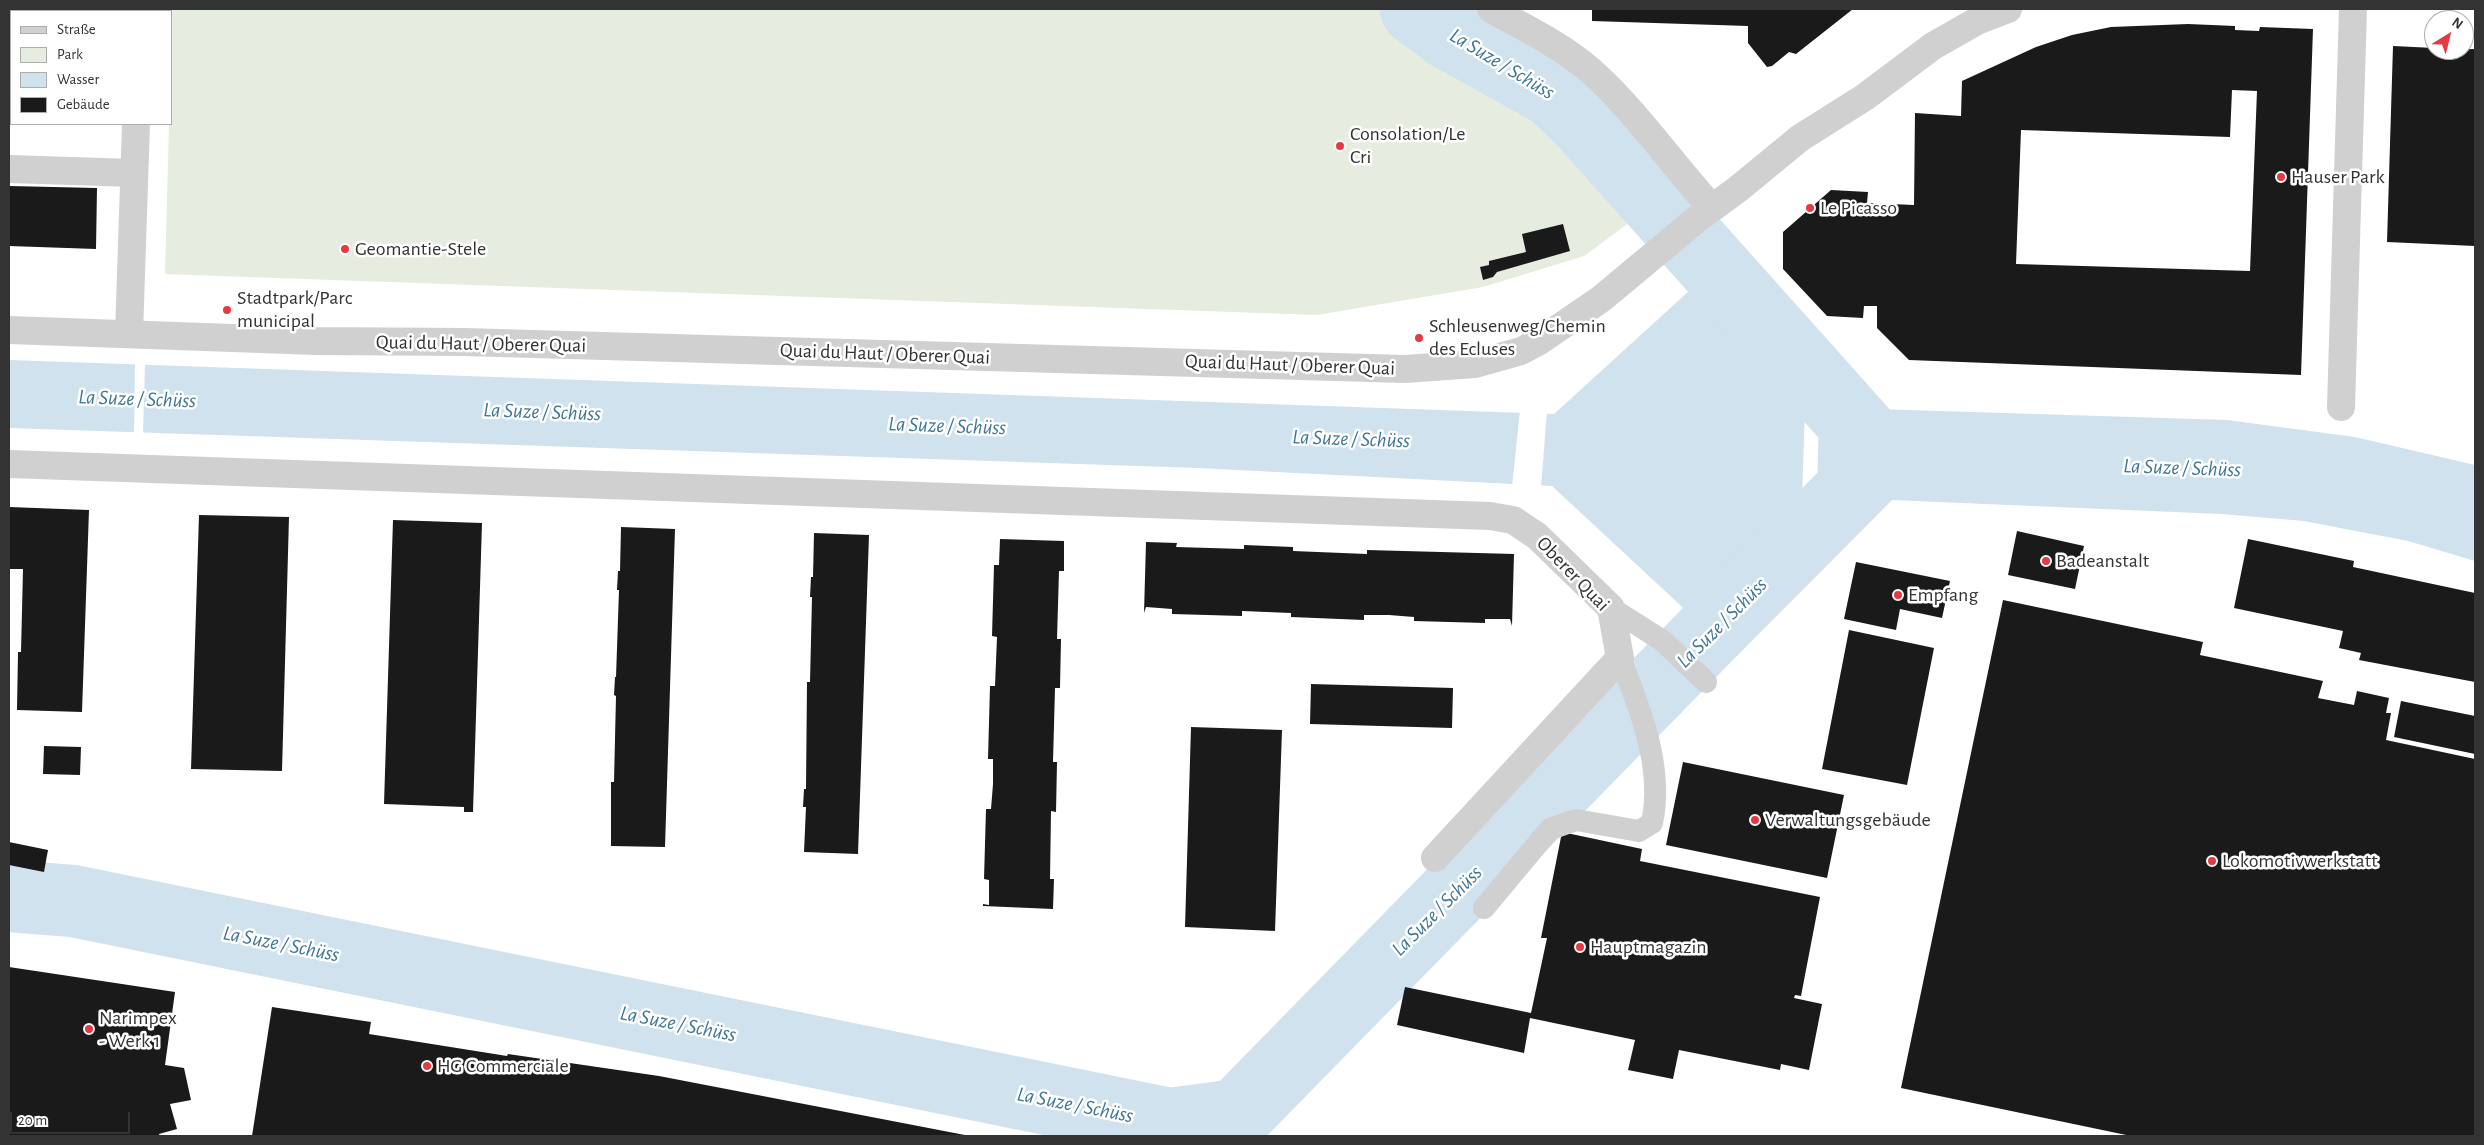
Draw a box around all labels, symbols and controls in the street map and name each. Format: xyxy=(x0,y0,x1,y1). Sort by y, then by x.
legend xyxy=(10,10,172,125)
north arrow xyxy=(2424,10,2474,60)
text: N xyxy=(2449,15,2465,32)
text: Straße xyxy=(57,22,96,37)
water label: La Suze / Schüss xyxy=(1445,23,1559,105)
text: Park xyxy=(57,47,83,62)
text: Wasser xyxy=(57,72,99,87)
text: Gebäude xyxy=(57,97,110,112)
place label: Consolation/Le Cri xyxy=(1350,122,1465,169)
marker: Consolation/Le Cri xyxy=(1334,140,1346,152)
place label: Hauser Park xyxy=(2291,165,2385,189)
marker: Hauser Park xyxy=(2275,171,2287,183)
place label: Le Picasso xyxy=(1820,196,1897,220)
marker: Le Picasso xyxy=(1804,202,1816,214)
place label: Geomantie-Stele xyxy=(355,237,486,261)
marker: Geomantie-Stele xyxy=(339,243,351,255)
place label: Stadtpark/Parc municipal xyxy=(237,286,352,333)
marker: Stadtpark/Parc municipal xyxy=(221,304,233,316)
place label: Schleusenweg/Chemin des Ecluses xyxy=(1429,314,1606,361)
street label: Quai du Haut / Oberer Quai xyxy=(376,330,586,358)
marker: Schleusenweg/Chemin des Ecluses xyxy=(1413,332,1425,344)
street label: Quai du Haut / Oberer Quai xyxy=(779,338,991,370)
street label: Quai du Haut / Oberer Quai xyxy=(1184,349,1396,381)
water label: La Suze / Schüss xyxy=(78,384,196,414)
water label: La Suze / Schüss xyxy=(483,397,601,427)
water label: La Suze / Schüss xyxy=(888,411,1006,441)
water label: La Suze / Schüss xyxy=(1292,424,1410,454)
water label: La Suze / Schüss xyxy=(2123,453,2241,483)
street label: Oberer Quai xyxy=(1531,532,1615,616)
place label: Badeanstalt xyxy=(2056,549,2149,573)
marker: Badeanstalt xyxy=(2040,555,2052,567)
water label: La Suze / Schüss xyxy=(1671,572,1773,674)
place label: Empfang xyxy=(1908,583,1978,607)
marker: Empfang xyxy=(1892,589,1904,601)
place label: Verwaltungsgebäude xyxy=(1765,808,1931,832)
marker: Verwaltungsgebäude xyxy=(1749,814,1761,826)
place label: Lokomotivwerkstatt xyxy=(2222,849,2378,873)
marker: Lokomotivwerkstatt xyxy=(2206,855,2218,867)
water label: La Suze / Schüss xyxy=(1386,860,1488,962)
water label: La Suze / Schüss xyxy=(221,920,341,968)
place label: Hauptmagazin xyxy=(1590,935,1707,959)
marker: Hauptmagazin xyxy=(1574,941,1586,953)
water label: La Suze / Schüss xyxy=(618,1000,738,1048)
place label: Narimpex - Werk 1 xyxy=(99,1006,177,1053)
marker: Narimpex - Werk 1 xyxy=(83,1023,95,1035)
place label: HG Commerciale xyxy=(437,1054,569,1078)
marker: HG Commerciale xyxy=(421,1060,433,1072)
water label: La Suze / Schüss xyxy=(1015,1081,1135,1129)
scale bar xyxy=(12,1102,132,1134)
text: 20 m xyxy=(18,1113,47,1128)

